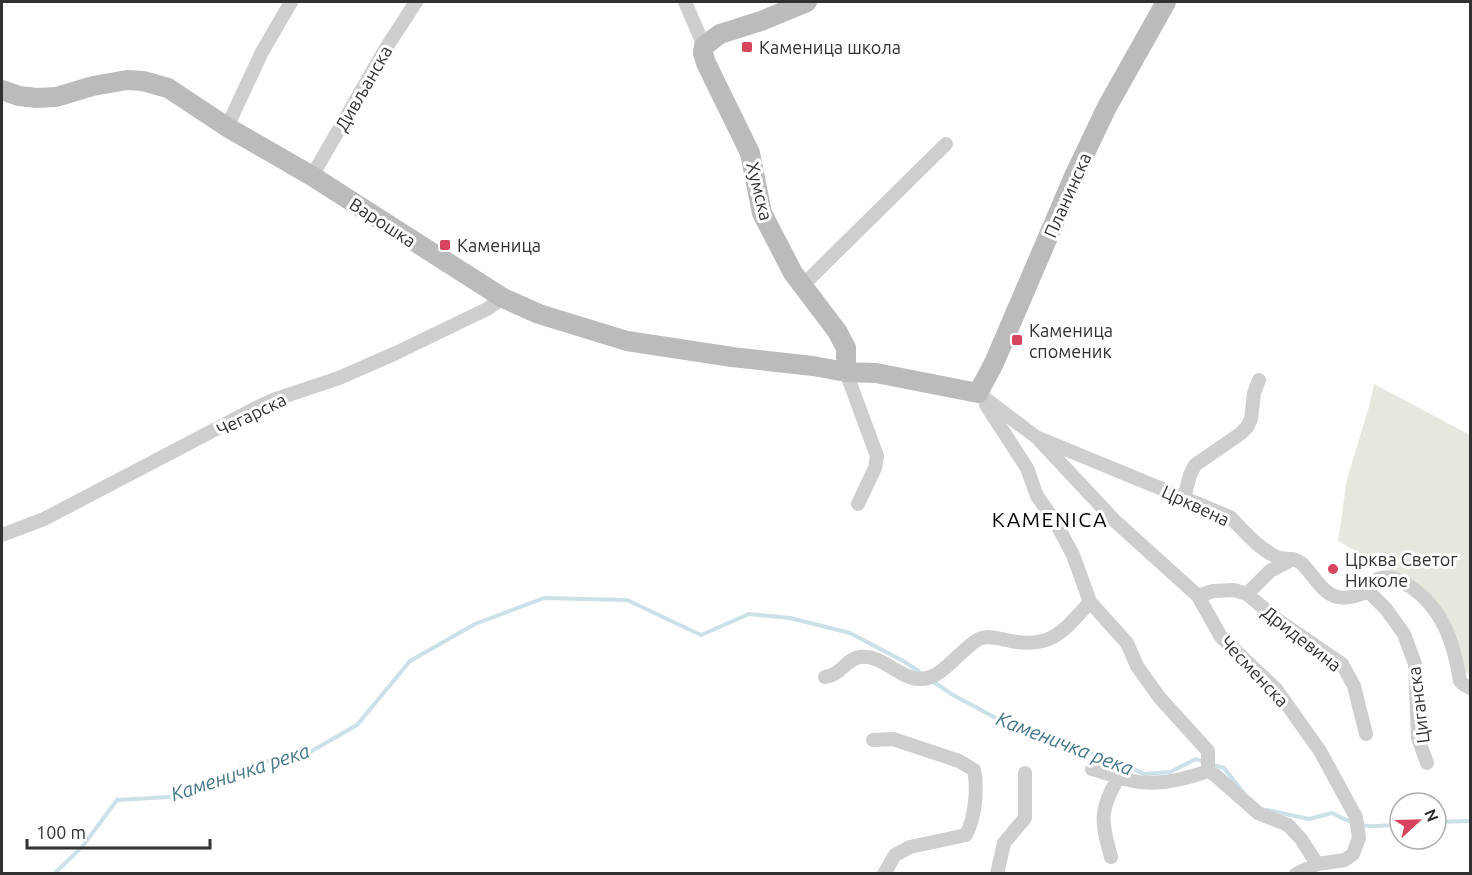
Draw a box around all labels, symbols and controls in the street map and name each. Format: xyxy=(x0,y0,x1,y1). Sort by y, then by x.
place label: Каменица школа xyxy=(759,37,901,57)
marker: Каменица школа xyxy=(740,40,754,54)
street label: Дивљанска xyxy=(331,42,395,134)
street label: Планинска xyxy=(1039,149,1095,241)
street label: Хумска xyxy=(743,160,777,222)
street label: Варошка xyxy=(346,193,420,251)
place label: Каменица xyxy=(457,235,541,255)
marker: Каменица xyxy=(438,238,452,252)
place label: Каменица споменик xyxy=(1029,320,1113,361)
marker: Каменица споменик xyxy=(1010,333,1024,347)
street label: Чегарска xyxy=(213,389,289,439)
street label: Црквена xyxy=(1159,481,1233,529)
district label: KAMENICA xyxy=(992,507,1108,531)
place label: Црква Светог Николе xyxy=(1345,549,1457,590)
marker: Црква Светог Николе xyxy=(1326,562,1340,576)
street label: Дридевина xyxy=(1259,601,1345,675)
street label: Чесменска xyxy=(1217,631,1293,711)
street label: Циганска xyxy=(1403,665,1433,745)
water label: Каменичка река xyxy=(993,706,1137,780)
water label: Каменичка река xyxy=(168,739,313,805)
north arrow xyxy=(1388,791,1448,851)
text: N xyxy=(1421,806,1442,824)
scale bar xyxy=(27,812,210,850)
text: 100 m xyxy=(36,822,86,842)

